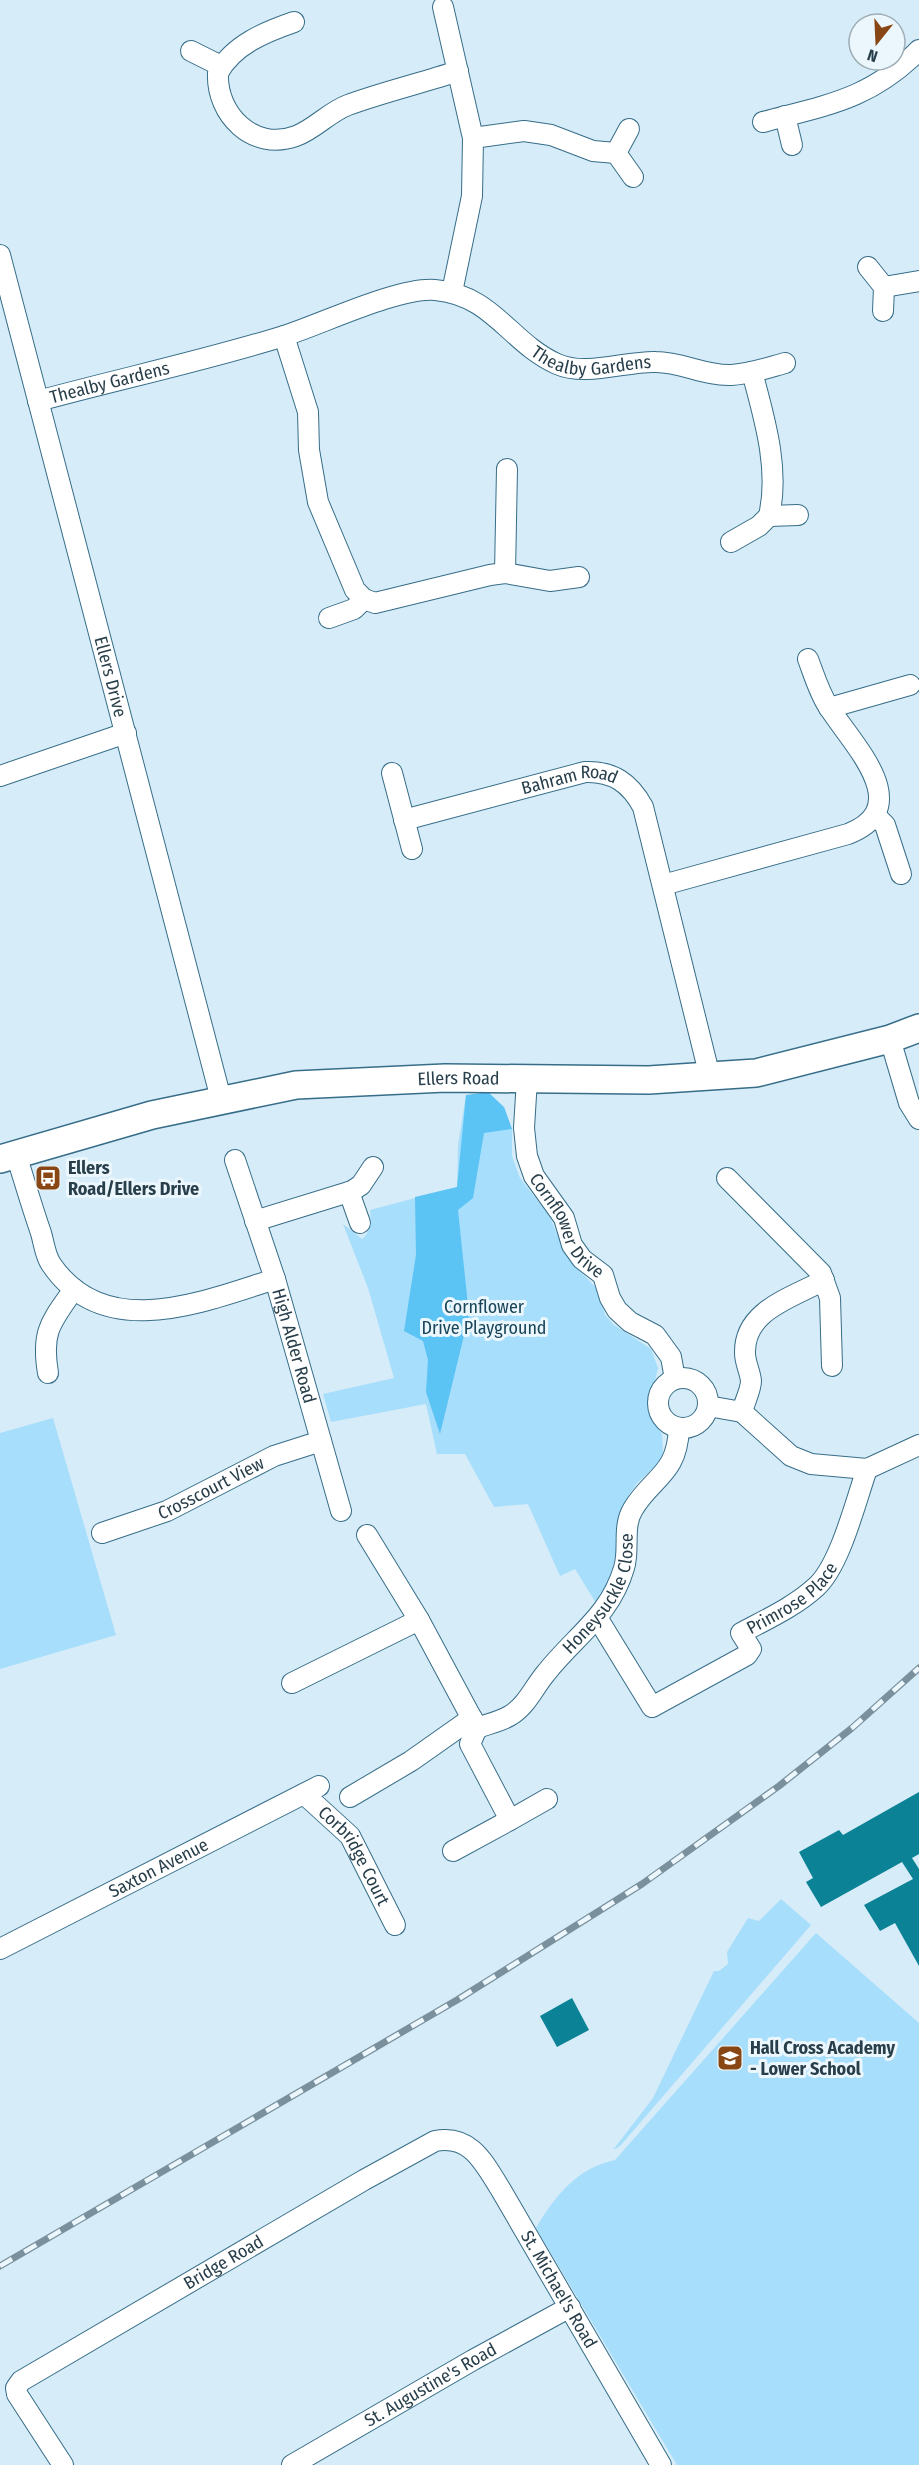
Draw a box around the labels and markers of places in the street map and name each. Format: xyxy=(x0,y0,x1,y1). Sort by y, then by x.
place label: Ellers Road/Ellers Drive xyxy=(68,1157,199,1200)
bus stop icon: Ellers Road/Ellers Drive xyxy=(33,1163,63,1193)
place label: Hall Cross Academy - Lower School xyxy=(750,2037,895,2080)
school or university icon: Hall Cross Academy - Lower School xyxy=(715,2043,745,2073)

